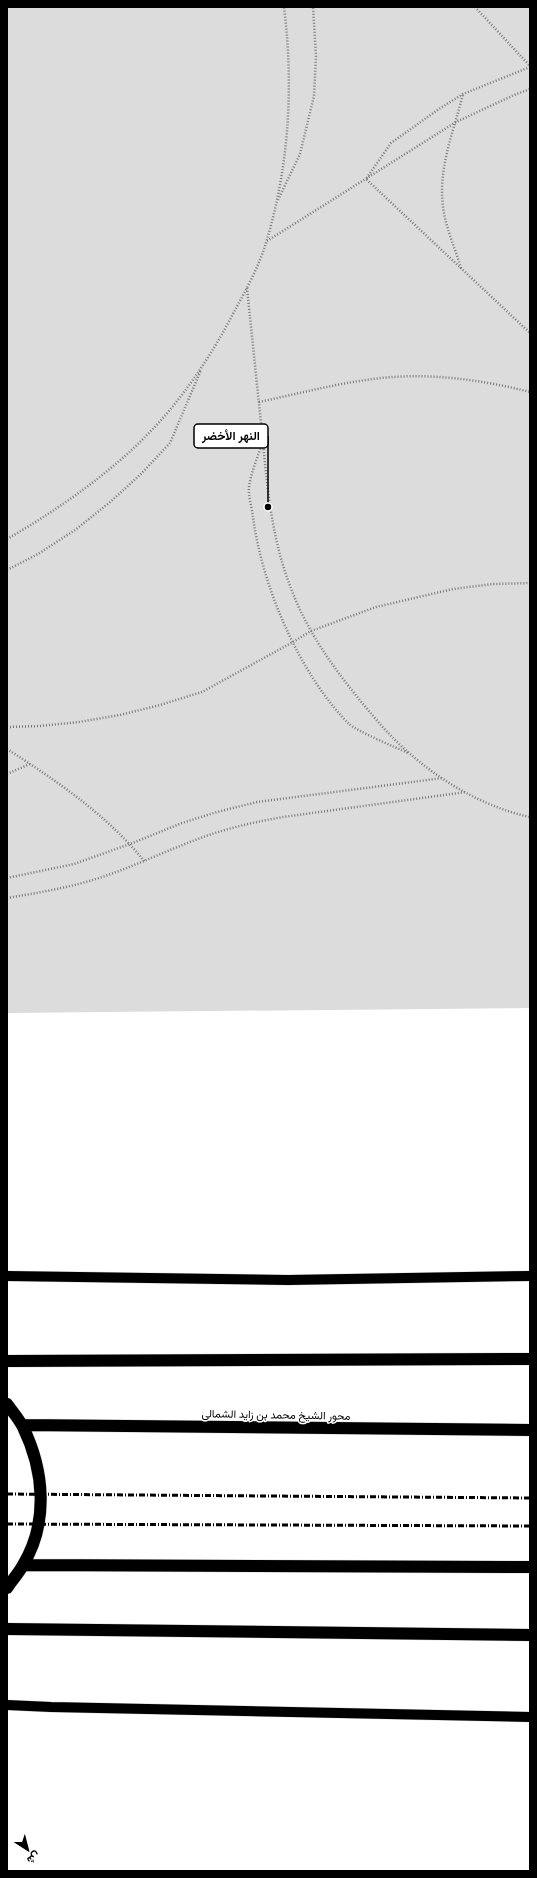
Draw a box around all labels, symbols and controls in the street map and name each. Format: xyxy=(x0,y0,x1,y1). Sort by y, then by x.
callout: النهر الأخضر xyxy=(194,424,268,448)
text: النهر الأخضر xyxy=(201,429,260,444)
street label: محور الشيخ محمد بن زايد الشمالى xyxy=(201,1407,351,1424)
north arrow xyxy=(8,1830,48,1870)
text: ش xyxy=(24,1849,43,1867)

